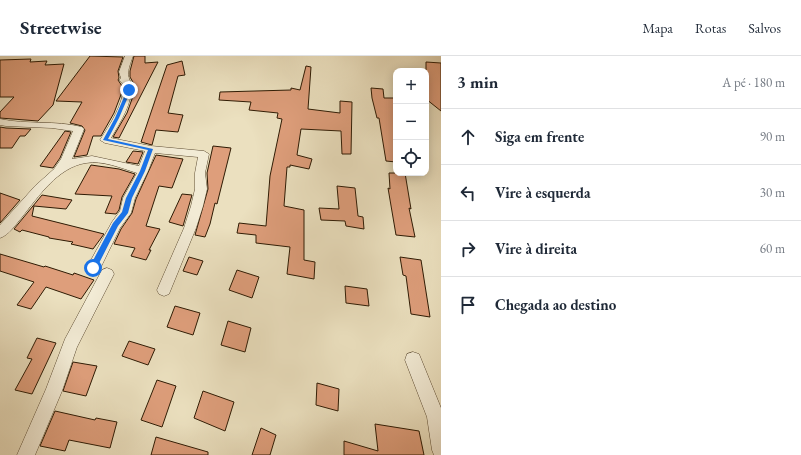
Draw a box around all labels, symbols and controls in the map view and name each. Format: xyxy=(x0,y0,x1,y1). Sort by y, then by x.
text: Streetwise xyxy=(20,15,102,40)
text: Mapa xyxy=(642,19,673,37)
text: Rotas xyxy=(695,19,726,37)
text: Salvos xyxy=(748,19,781,37)
map controls xyxy=(393,68,429,176)
button: + xyxy=(393,68,429,104)
text: 3 min xyxy=(457,71,498,93)
text: A pé · 180 m xyxy=(722,74,785,91)
route end xyxy=(120,81,138,99)
button: − xyxy=(393,104,429,140)
icon: ahead xyxy=(457,126,479,148)
text: Siga em frente xyxy=(495,127,584,146)
text: 90 m xyxy=(760,128,785,145)
button: locate xyxy=(393,140,429,176)
icon: left xyxy=(457,182,479,204)
text: Vire à esquerda xyxy=(495,183,591,202)
text: 30 m xyxy=(760,184,785,201)
icon: right xyxy=(457,238,479,260)
text: Vire à direita xyxy=(495,239,577,258)
text: 60 m xyxy=(760,240,785,257)
route start xyxy=(84,259,102,277)
icon: arrive xyxy=(457,294,479,316)
text: Chegada ao destino xyxy=(495,295,616,314)

